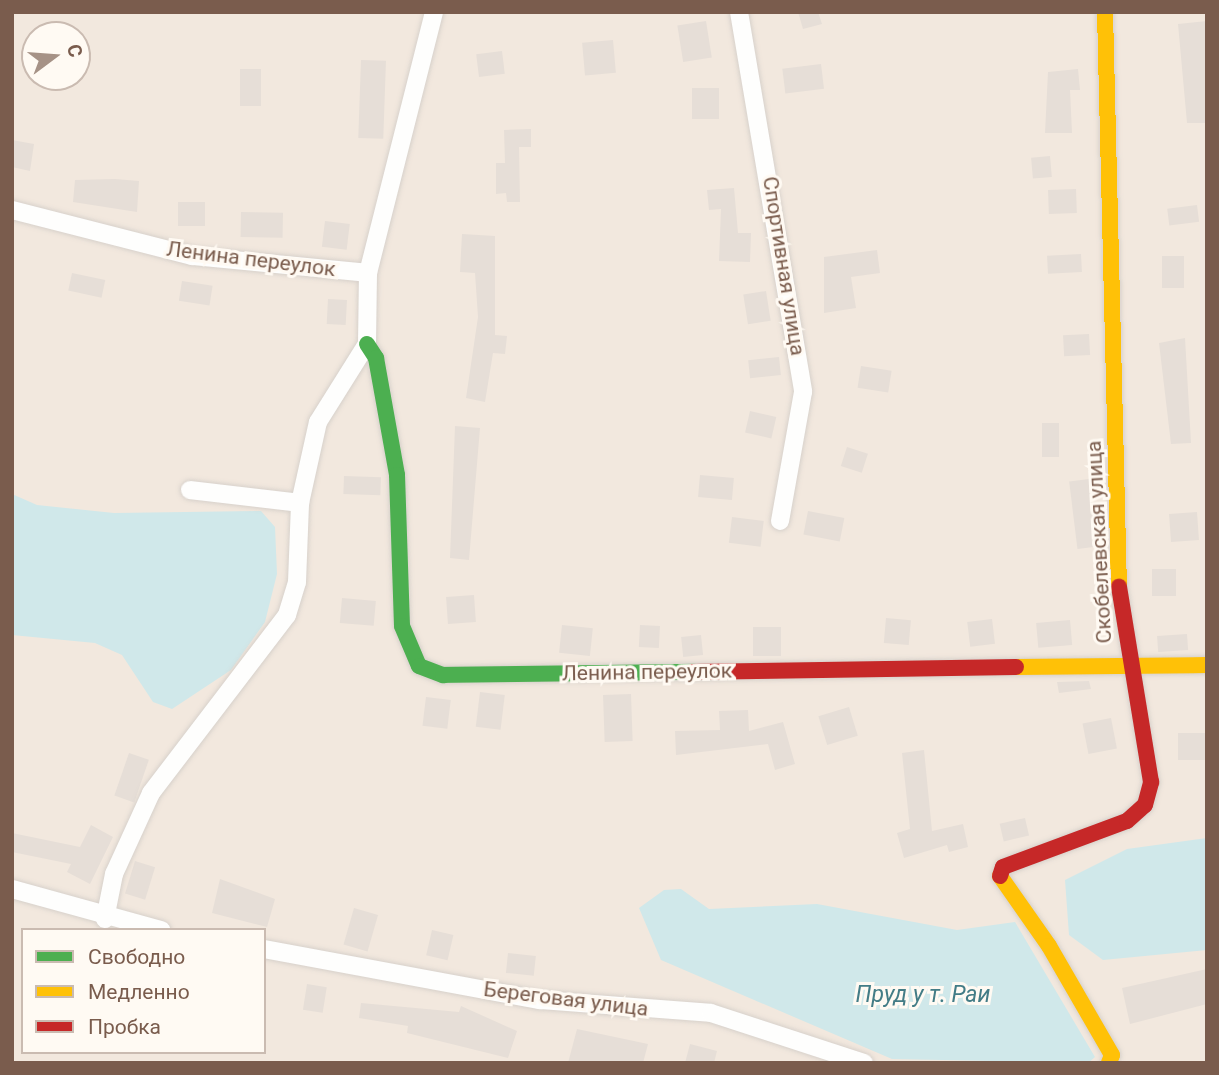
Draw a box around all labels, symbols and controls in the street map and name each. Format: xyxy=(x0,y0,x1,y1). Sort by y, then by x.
north arrow xyxy=(21,21,91,91)
text: С xyxy=(62,41,88,60)
street label: Спортивная улица xyxy=(757,175,811,357)
street label: Ленина переулок xyxy=(165,236,337,282)
street label: Скобелевская улица xyxy=(1081,440,1117,644)
street label: Ленина переулок xyxy=(562,658,732,686)
legend xyxy=(21,928,266,1054)
text: Свободно xyxy=(88,945,185,969)
street label: Береговая улица xyxy=(482,976,650,1022)
text: Медленно xyxy=(88,980,190,1004)
water label: Пруд у т. Раи xyxy=(856,981,990,1009)
text: Пробка xyxy=(88,1015,161,1039)

